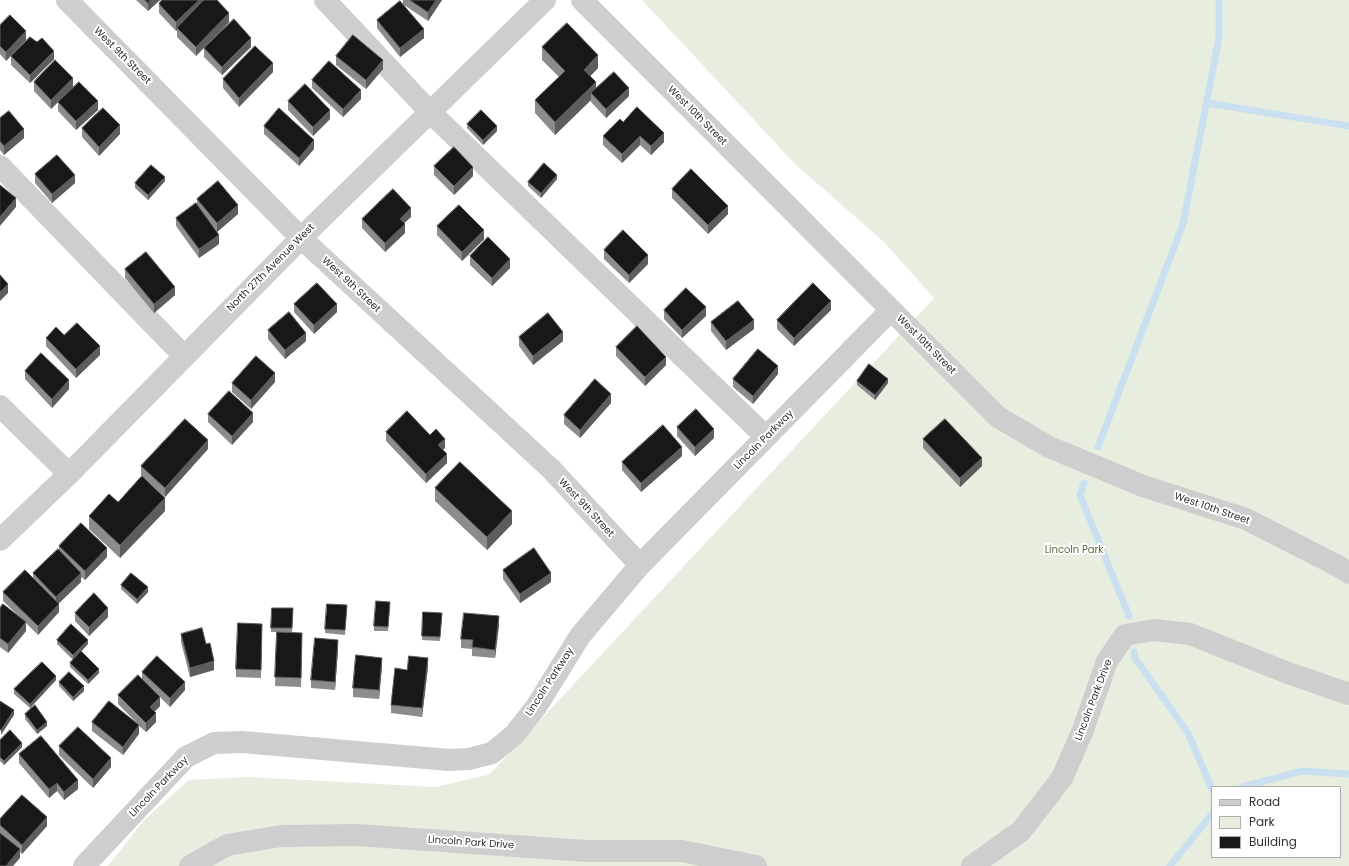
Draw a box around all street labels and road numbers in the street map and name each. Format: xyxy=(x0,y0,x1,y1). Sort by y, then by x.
street label: West 9th Street xyxy=(91,25,153,87)
street label: West 10th Street xyxy=(665,84,729,148)
street label: North 27th Avenue West xyxy=(225,222,317,314)
street label: West 9th Street xyxy=(319,255,383,315)
street label: West 10th Street xyxy=(894,313,958,377)
street label: Lincoln Parkway xyxy=(732,408,796,472)
street label: West 9th Street xyxy=(556,476,616,540)
street label: West 10th Street xyxy=(1173,490,1251,528)
street label: Lincoln Parkway xyxy=(523,646,577,718)
street label: Lincoln Park Drive xyxy=(1073,658,1115,742)
street label: Lincoln Parkway xyxy=(127,754,191,820)
street label: Lincoln Park Drive xyxy=(428,834,514,852)

